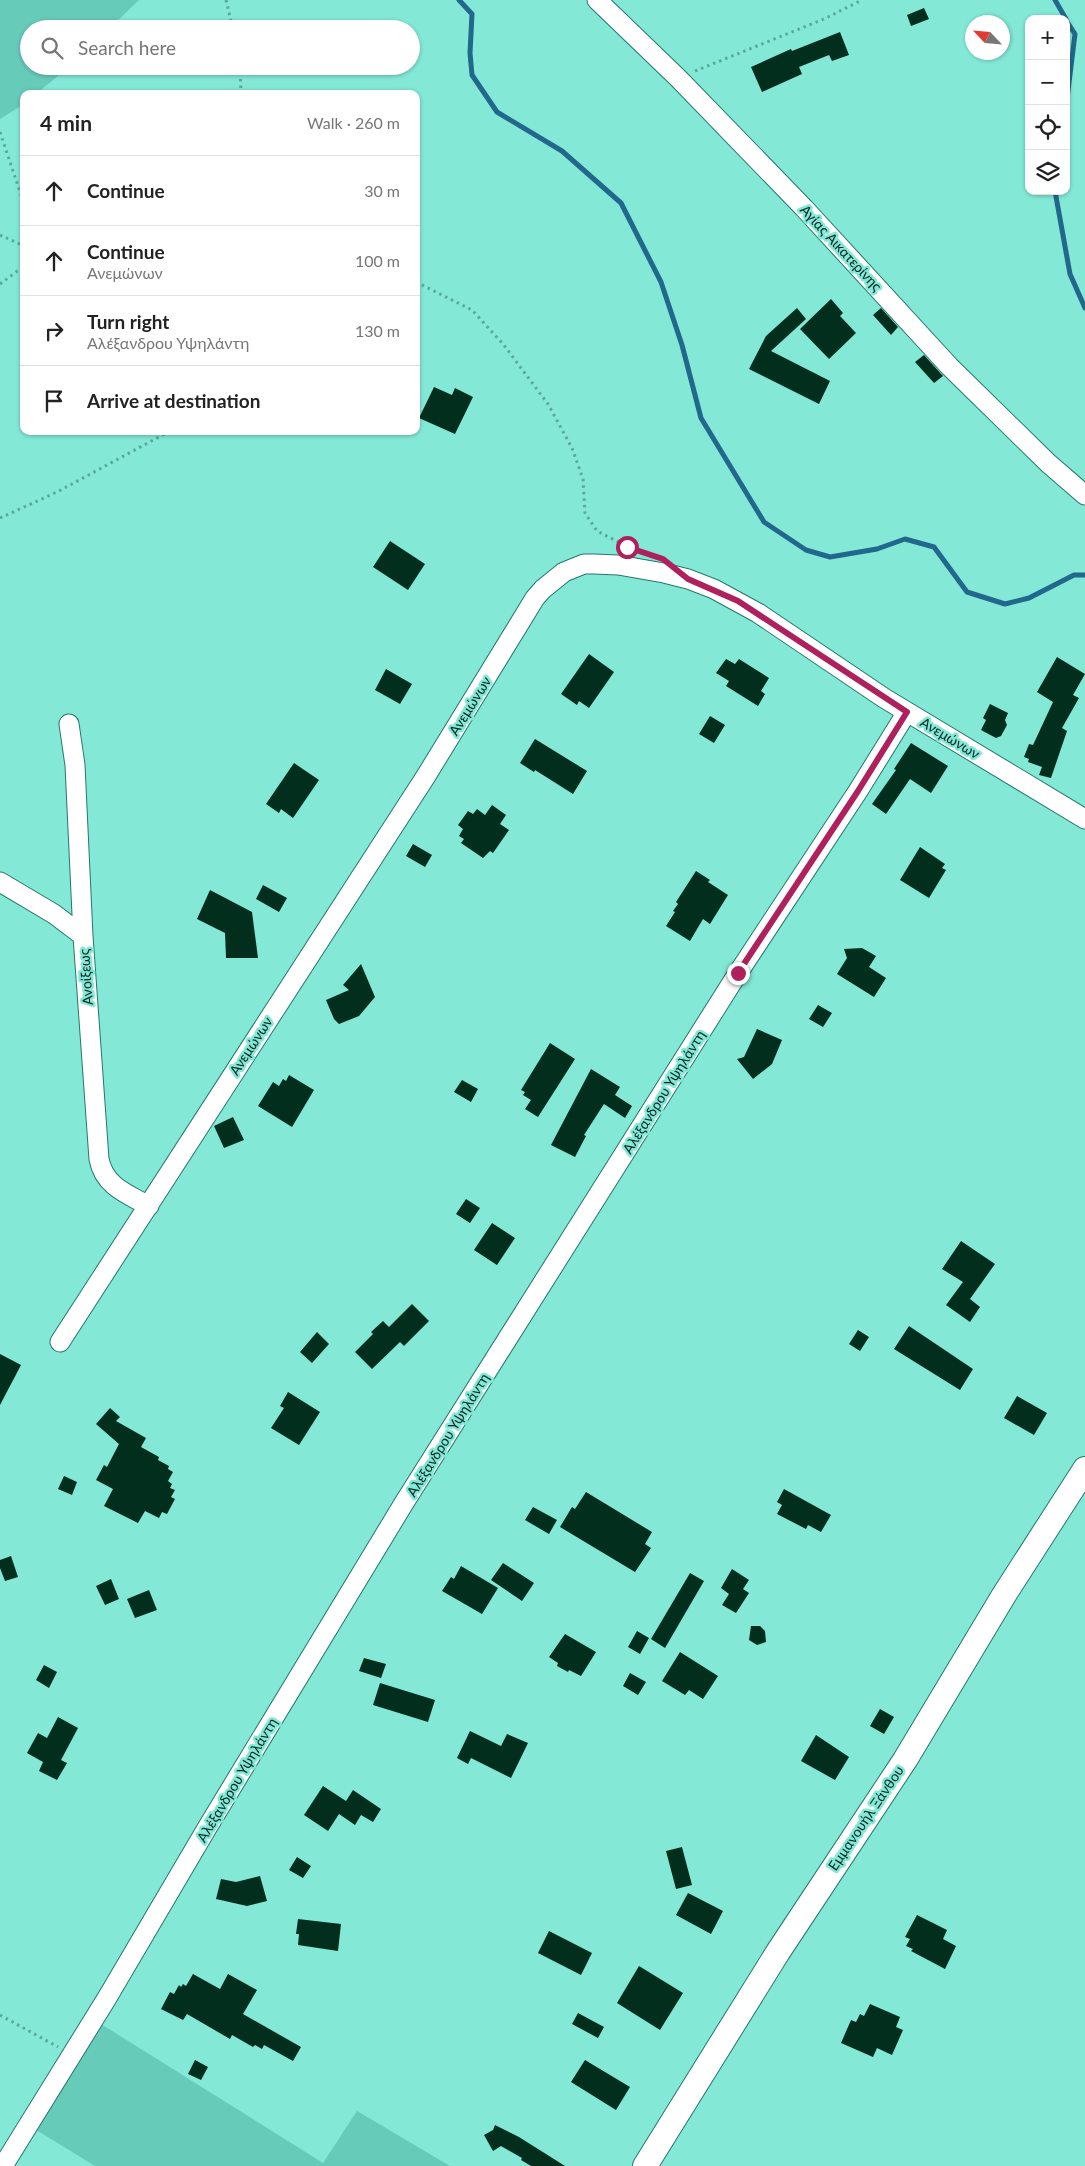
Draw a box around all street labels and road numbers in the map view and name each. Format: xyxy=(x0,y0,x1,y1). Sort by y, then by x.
street label: Αγίας Αικατερίνης xyxy=(797,201,886,295)
street label: Ανεμώνων xyxy=(445,673,494,738)
street label: Ανεμώνων xyxy=(917,713,983,762)
street label: Ανοίξεως xyxy=(75,948,96,1006)
street label: Ανεμώνων xyxy=(225,1013,276,1078)
street label: Αλέξανδρου Υψηλάντη xyxy=(619,1027,708,1156)
street label: Αλέξανδρου Υψηλάντη xyxy=(403,1370,492,1499)
street label: Αλέξανδρου Υψηλάντη xyxy=(193,1714,280,1845)
street label: Εμμανουήλ Ξάνθου xyxy=(824,1762,907,1873)

